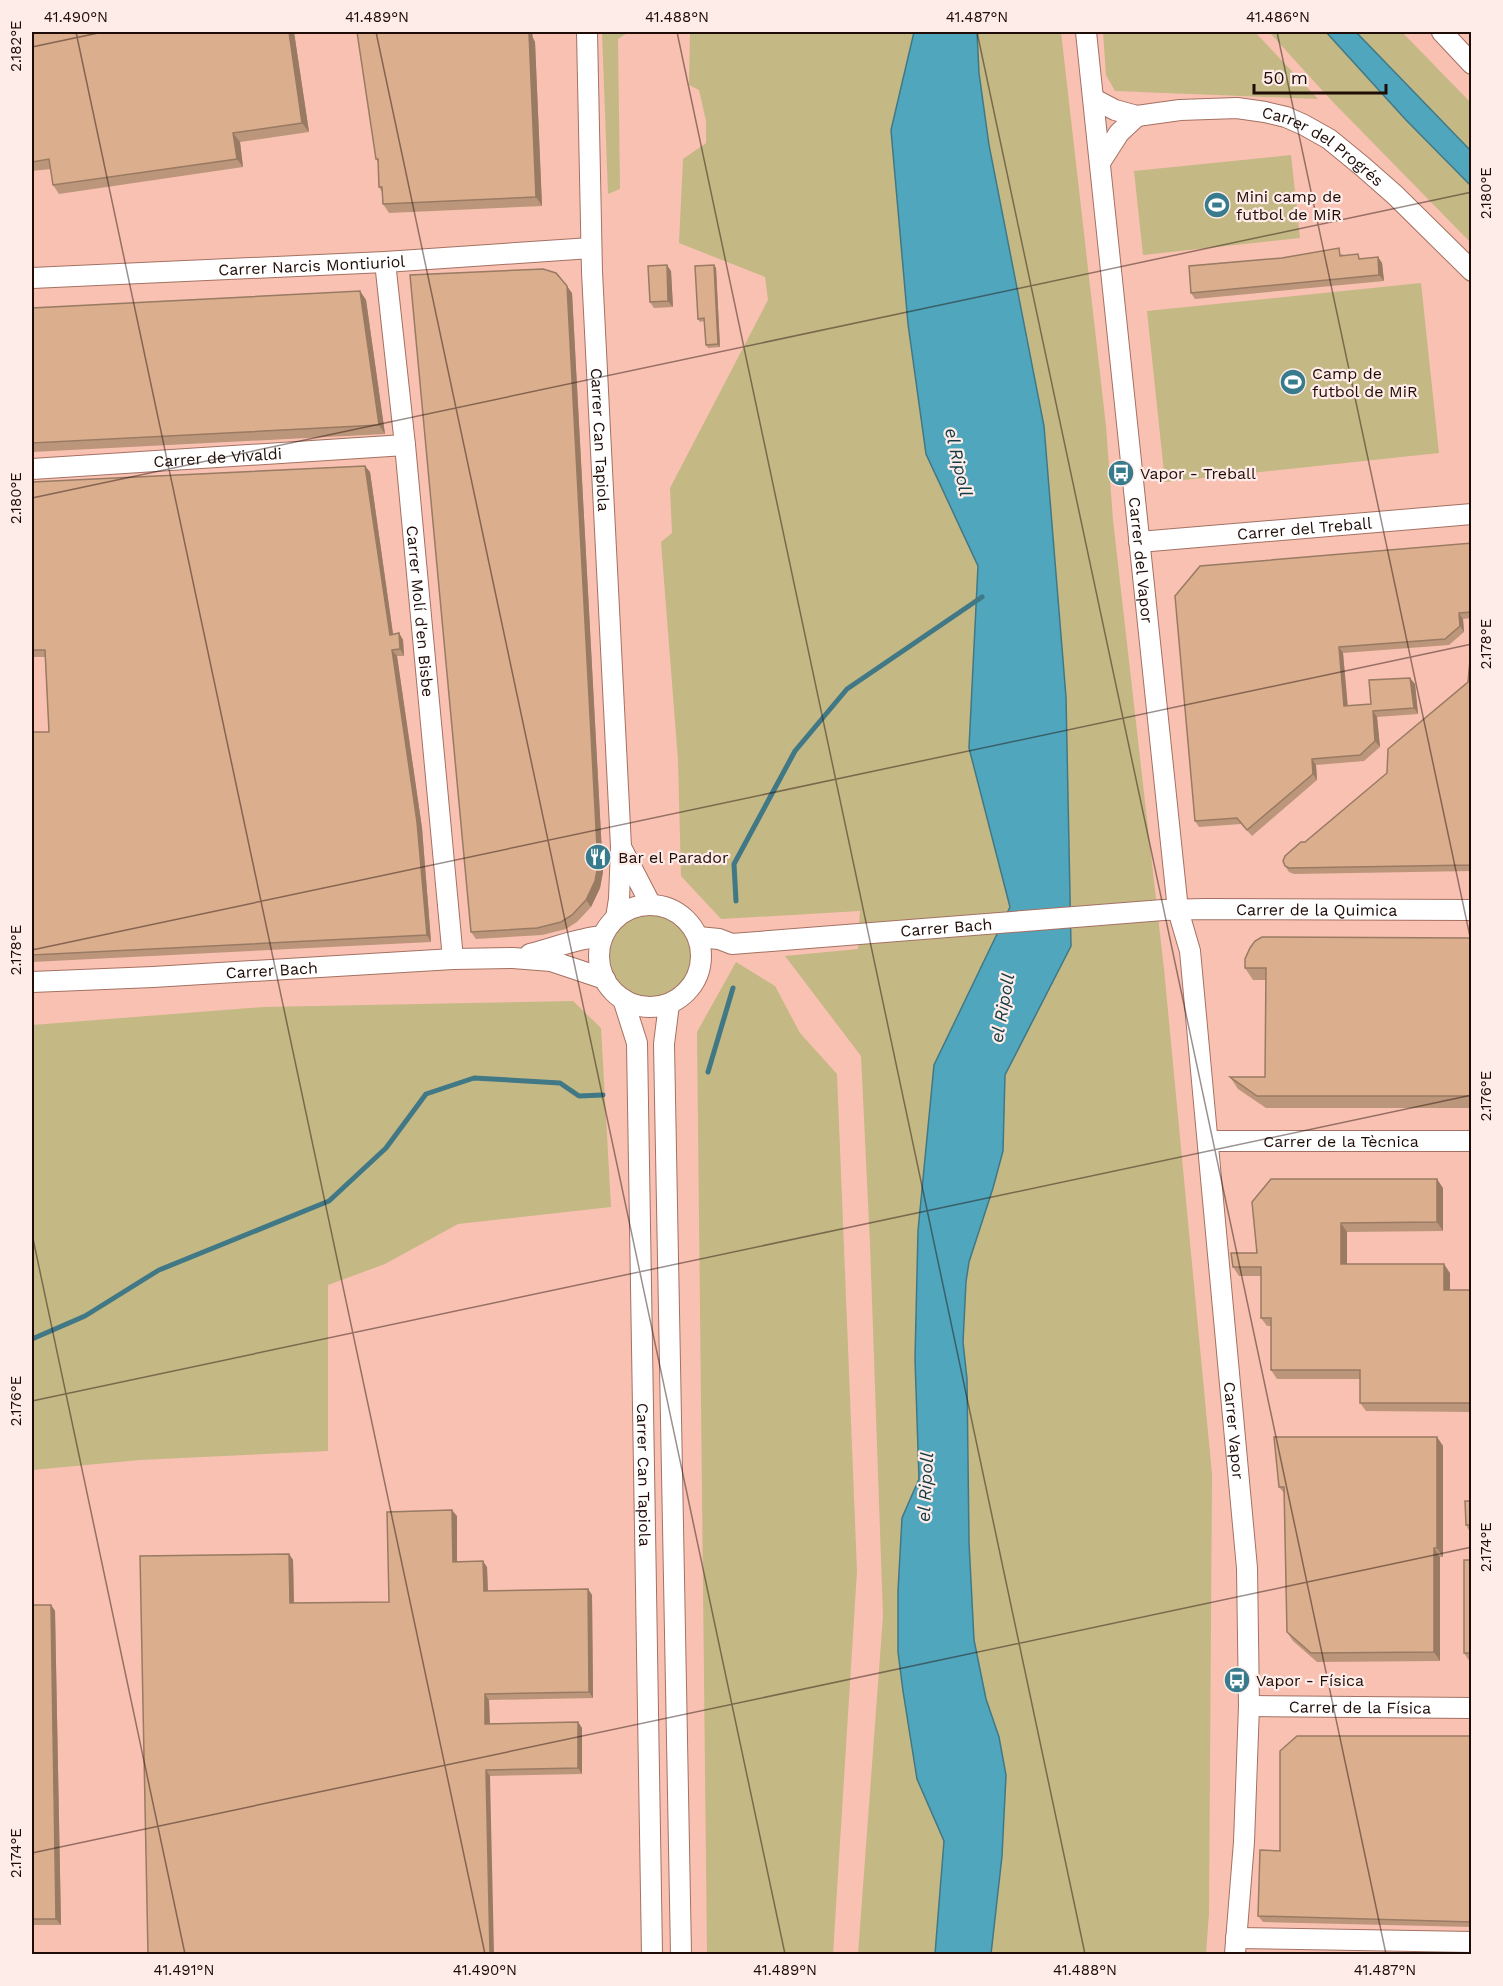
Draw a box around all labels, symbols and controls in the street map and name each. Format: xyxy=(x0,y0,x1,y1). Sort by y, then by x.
text: 41.490°N xyxy=(44,8,108,26)
text: 41.489°N xyxy=(345,8,409,26)
text: 41.488°N xyxy=(645,8,709,26)
text: 41.487°N xyxy=(946,8,1008,26)
text: 41.486°N xyxy=(1246,8,1310,26)
text: 2.182°E xyxy=(7,20,25,72)
scale bar xyxy=(1254,57,1386,95)
text: 50 m xyxy=(1263,67,1308,88)
street label: Carrer del Progrés xyxy=(1260,102,1388,190)
text: 2.180°E xyxy=(1477,167,1495,219)
place label: Mini camp de futbol de MiR xyxy=(1236,187,1342,224)
sports icon: Mini camp de futbol de MiR xyxy=(1202,190,1232,220)
street label: Carrer Narcis Montiuriol xyxy=(218,251,406,279)
place label: Camp de futbol de MiR xyxy=(1312,364,1418,401)
street label: Carrer Can Tapiola xyxy=(587,367,614,512)
sports icon: Camp de futbol de MiR xyxy=(1278,367,1308,397)
water label: el Ripoll xyxy=(941,426,977,498)
street label: Carrer de Vivaldi xyxy=(153,443,283,471)
bus stop icon: Vapor - Treball xyxy=(1106,458,1136,488)
place label: Vapor - Treball xyxy=(1140,464,1256,483)
text: 2.180°E xyxy=(7,472,25,524)
street label: Carrer del Vapor xyxy=(1125,496,1157,625)
street label: Carrer del Treball xyxy=(1236,513,1373,543)
street label: Carrer Molí d'en Bisbe xyxy=(403,525,438,698)
text: 2.178°E xyxy=(1477,619,1495,669)
restaurant icon: Bar el Parador xyxy=(583,842,613,872)
place label: Bar el Parador xyxy=(618,848,729,867)
street label: Carrer de la Quimica xyxy=(1236,900,1397,919)
street label: Carrer Bach xyxy=(900,914,993,940)
text: 2.178°E xyxy=(7,925,25,975)
street label: Carrer Bach xyxy=(225,958,318,982)
water label: el Ripoll xyxy=(986,972,1018,1044)
text: 2.176°E xyxy=(1477,1071,1495,1121)
street label: Carrer de la Tècnica xyxy=(1263,1132,1419,1151)
text: 2.176°E xyxy=(7,1376,25,1426)
street label: Carrer Vapor xyxy=(1220,1381,1248,1480)
street label: Carrer Can Tapiola xyxy=(633,1403,655,1547)
water label: el Ripoll xyxy=(913,1452,937,1522)
text: 2.174°E xyxy=(1477,1522,1495,1572)
bus stop icon: Vapor - Física xyxy=(1222,1665,1252,1695)
place label: Vapor - Física xyxy=(1256,1671,1364,1690)
street label: Carrer de la Física xyxy=(1289,1697,1431,1717)
text: 2.174°E xyxy=(7,1828,25,1878)
text: 41.491°N xyxy=(154,1961,214,1979)
text: 41.490°N xyxy=(453,1961,517,1979)
text: 41.489°N xyxy=(753,1961,817,1979)
text: 41.488°N xyxy=(1053,1961,1117,1979)
text: 41.487°N xyxy=(1354,1961,1416,1979)

